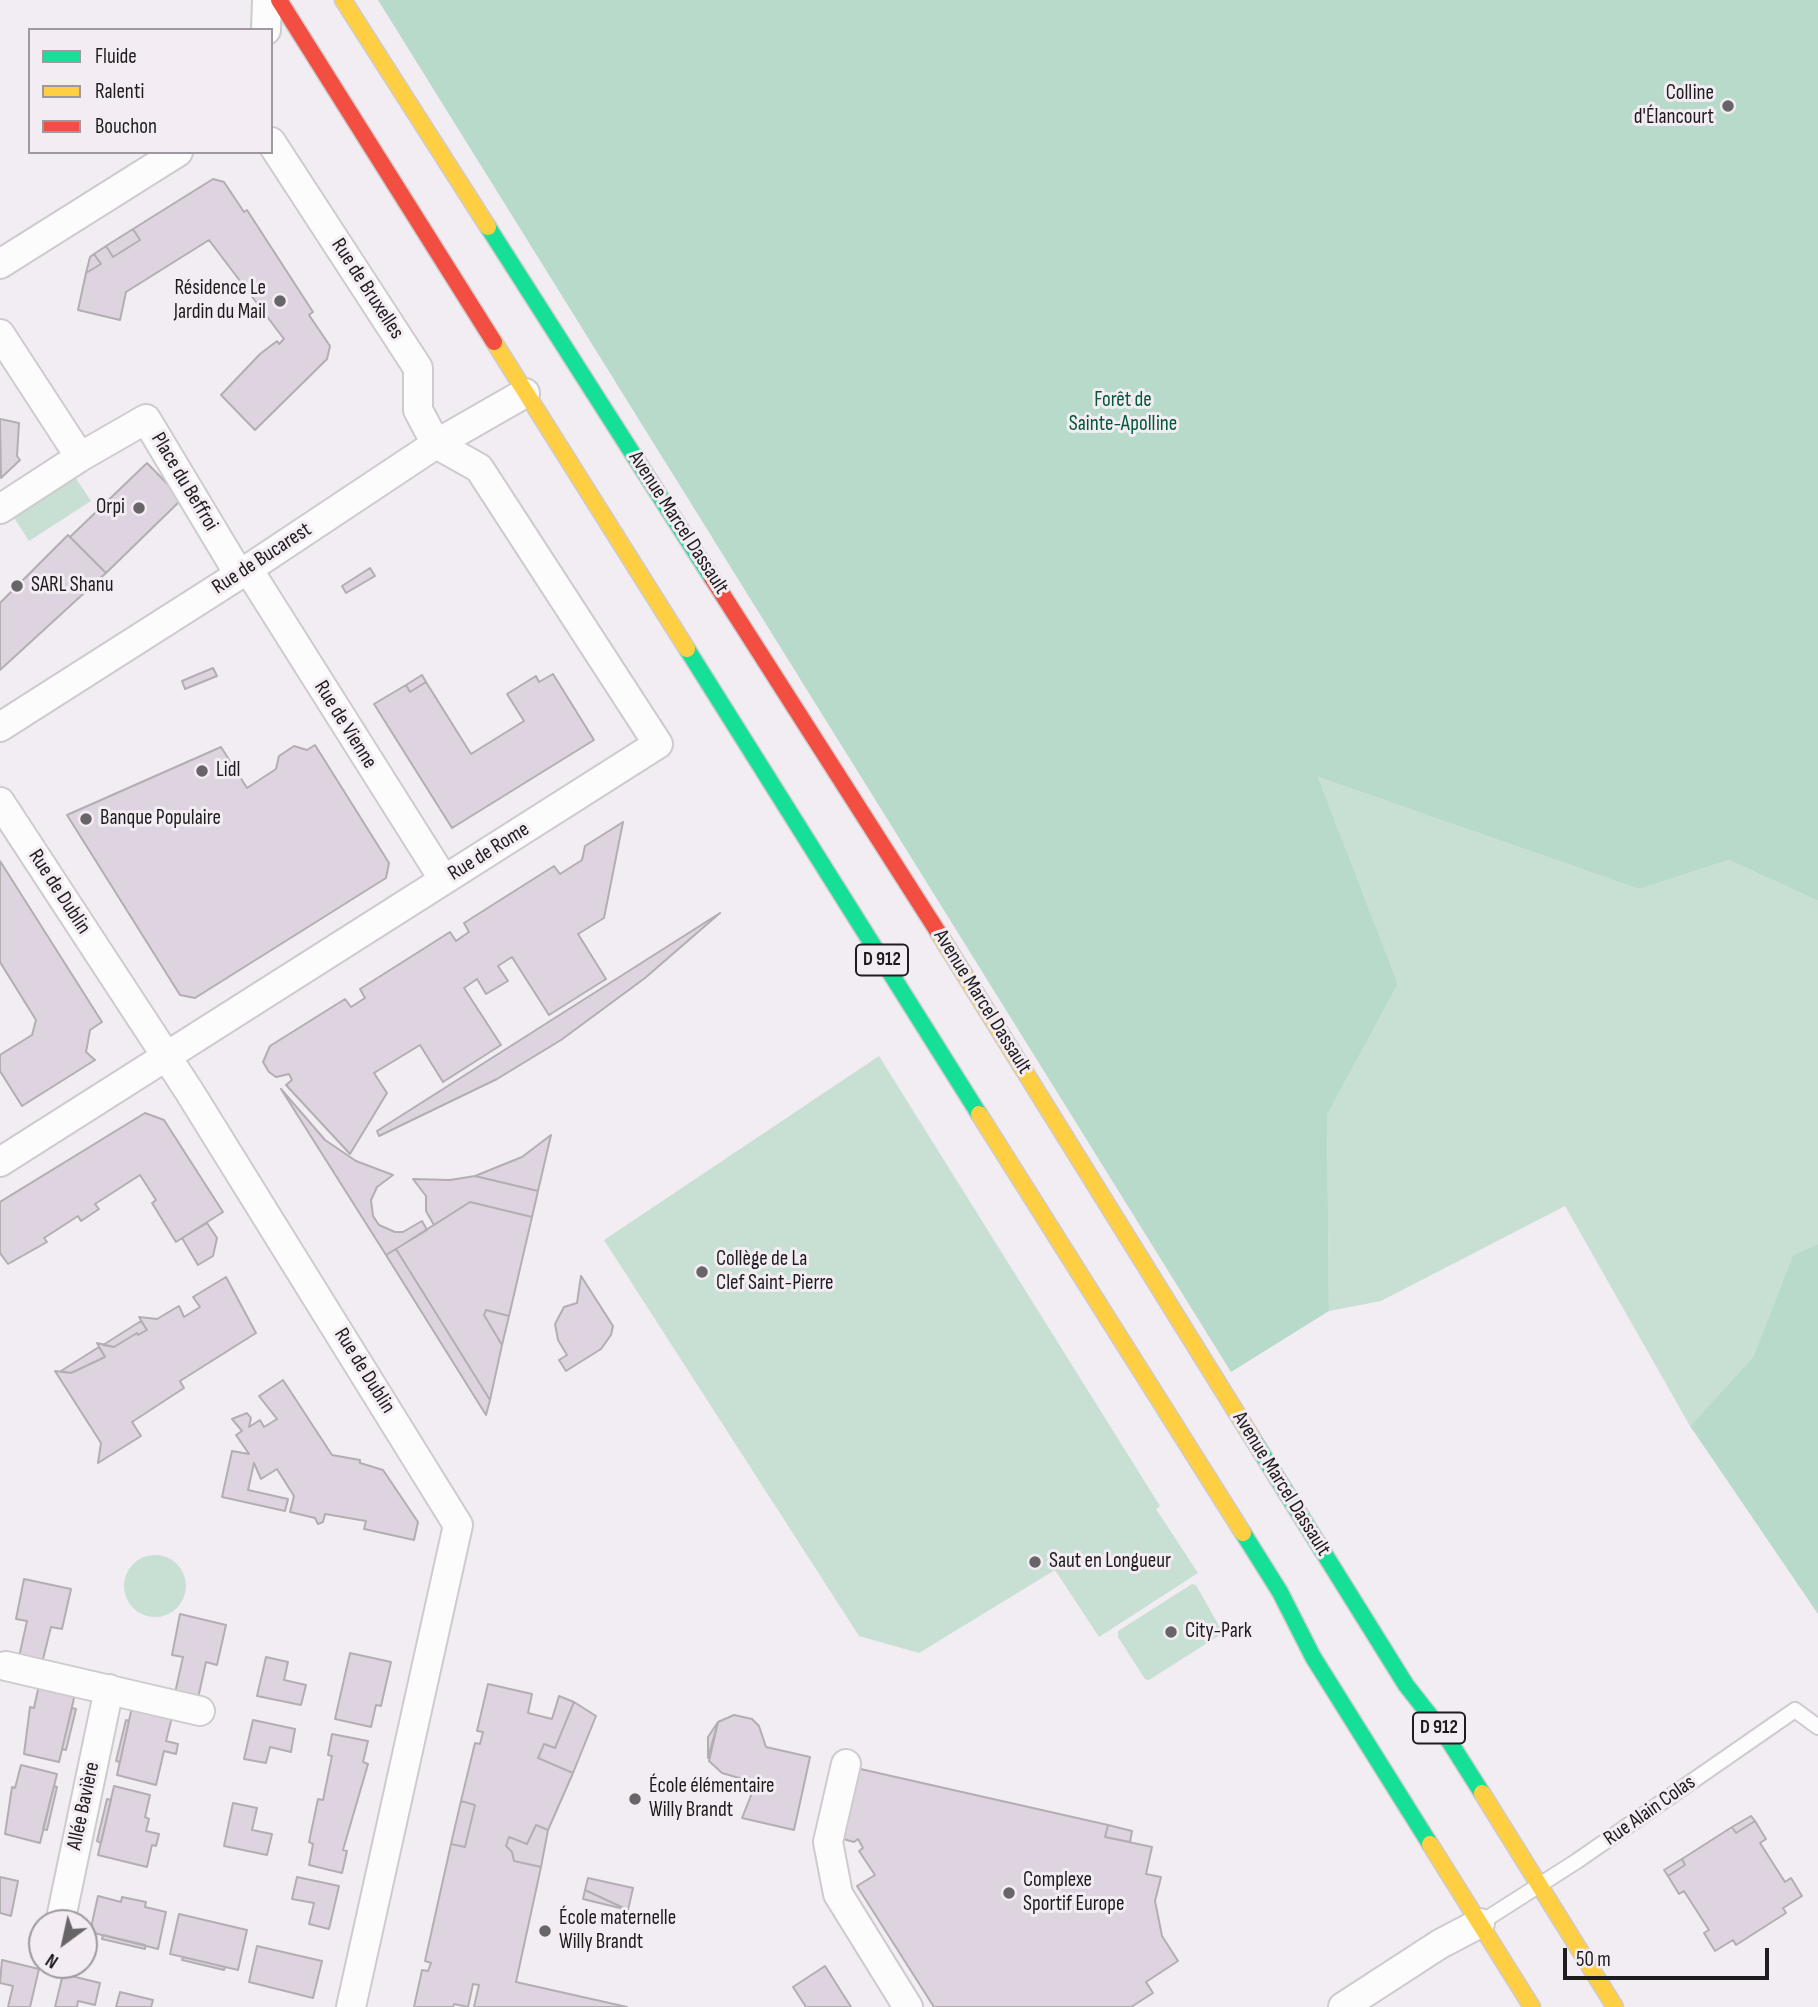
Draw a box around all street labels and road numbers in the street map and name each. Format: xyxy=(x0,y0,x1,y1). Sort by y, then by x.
street label: Rue de Bruxelles xyxy=(325,234,409,344)
street label: Place du Beffroi xyxy=(145,428,223,536)
street label: Avenue Marcel Dassault xyxy=(622,447,734,599)
street label: Rue de Bucarest xyxy=(208,518,316,600)
street label: Rue de Vienne xyxy=(308,676,382,774)
street label: Rue de Rome xyxy=(444,817,534,887)
street label: Rue de Dublin xyxy=(22,845,96,939)
street label: Avenue Marcel Dassault xyxy=(928,925,1036,1079)
road number: D 912 xyxy=(856,944,908,976)
street label: Rue de Dublin xyxy=(328,1324,400,1418)
street label: Avenue Marcel Dassault xyxy=(1227,1407,1335,1561)
road number: D 912 xyxy=(1413,1712,1465,1744)
street label: Allée Bavière xyxy=(62,1760,106,1852)
street label: Rue Alain Colas xyxy=(1599,1770,1701,1852)

